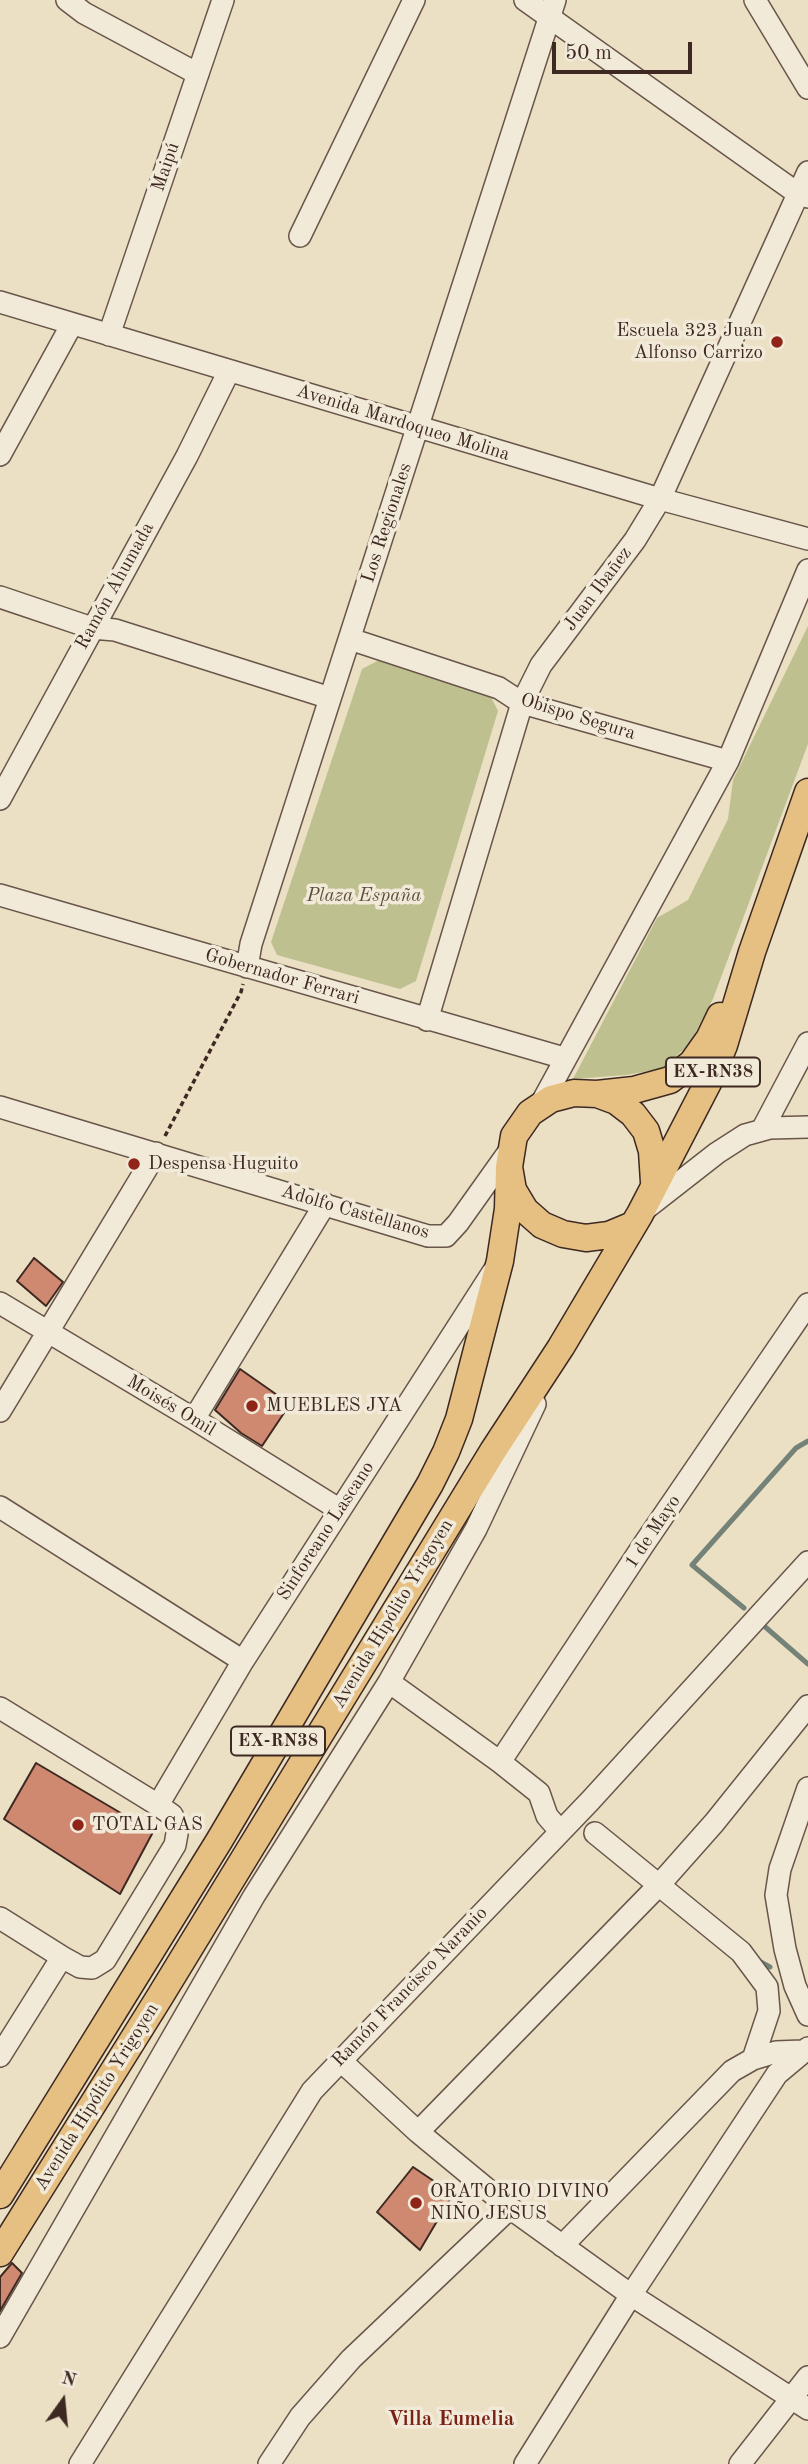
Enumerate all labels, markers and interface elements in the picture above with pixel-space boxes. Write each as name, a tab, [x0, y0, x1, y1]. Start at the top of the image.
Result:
scale bar	[556, 28, 696, 72]
text: 50 m	[565, 43, 612, 64]
street label: Maipú	[147, 139, 185, 195]
place label: Escuela 323 Juan Alfonso Carrizo	[616, 320, 763, 364]
marker: Escuela 323 Juan Alfonso Carrizo	[769, 334, 785, 350]
street label: Avenida Mardoqueo Molina	[293, 380, 513, 466]
street label: Los Regionales	[357, 460, 417, 586]
street label: Ramón Ahumada	[71, 518, 159, 654]
street label: Juan Ibañez	[559, 542, 637, 636]
street label: Obispo Segura	[518, 689, 638, 745]
park label: Plaza España	[307, 885, 421, 907]
street label: Gobernador Ferrari	[202, 944, 362, 1010]
road number: EX-RN38	[666, 1058, 760, 1086]
place label: Despensa Huguito	[148, 1153, 298, 1175]
marker: Despensa Huguito	[126, 1156, 142, 1172]
street label: Adolfo Castellanos	[278, 1180, 432, 1244]
street label: Moisés Omil	[122, 1371, 220, 1441]
place label: MUEBLES JYA	[266, 1395, 402, 1417]
marker: MUEBLES JYA	[244, 1398, 260, 1414]
street label: Sinforeano Lascano	[272, 1457, 380, 1605]
street label: 1 de Mayo	[620, 1491, 686, 1573]
street label: Avenida Hipólito Yrigoyen	[327, 1515, 459, 1713]
road number: EX-RN38	[231, 1726, 325, 1756]
place label: TOTAL GAS	[92, 1814, 203, 1836]
marker: TOTAL GAS	[70, 1817, 86, 1833]
street label: Ramón Francisco Naranio	[327, 1902, 493, 2072]
street label: Avenida Hipólito Yrigoyen	[30, 1999, 164, 2195]
place label: ORATORIO DIVINO NIÑO JESUS	[430, 2181, 609, 2225]
marker: ORATORIO DIVINO NIÑO JESUS	[408, 2195, 424, 2211]
north arrow	[28, 2366, 98, 2436]
text: N	[59, 2369, 78, 2391]
district label: Villa Eumelia	[388, 2406, 514, 2432]

